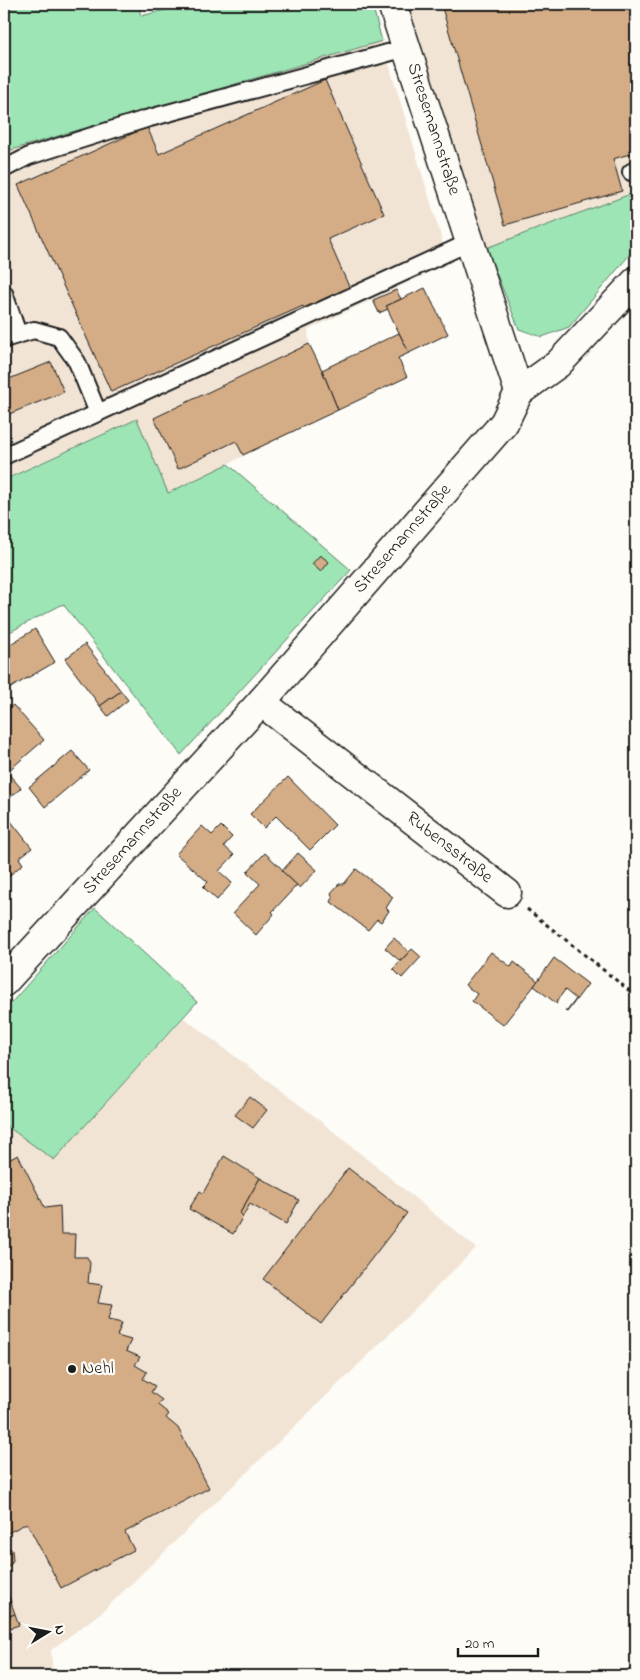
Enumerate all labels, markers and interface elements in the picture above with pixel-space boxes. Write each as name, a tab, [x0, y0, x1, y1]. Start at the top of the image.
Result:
street label: Stresemannstraße	[399, 59, 467, 199]
street label: Stresemannstraße	[348, 478, 459, 600]
street label: Stresemannstraße	[77, 780, 189, 901]
street label: Rubensstraße	[400, 806, 499, 891]
place label: Nehl	[82, 1356, 114, 1382]
marker: Nehl	[66, 1363, 78, 1375]
north arrow	[22, 1608, 72, 1658]
text: N	[48, 1624, 70, 1636]
scale bar	[458, 1625, 538, 1657]
text: 20 m	[465, 1633, 495, 1655]

